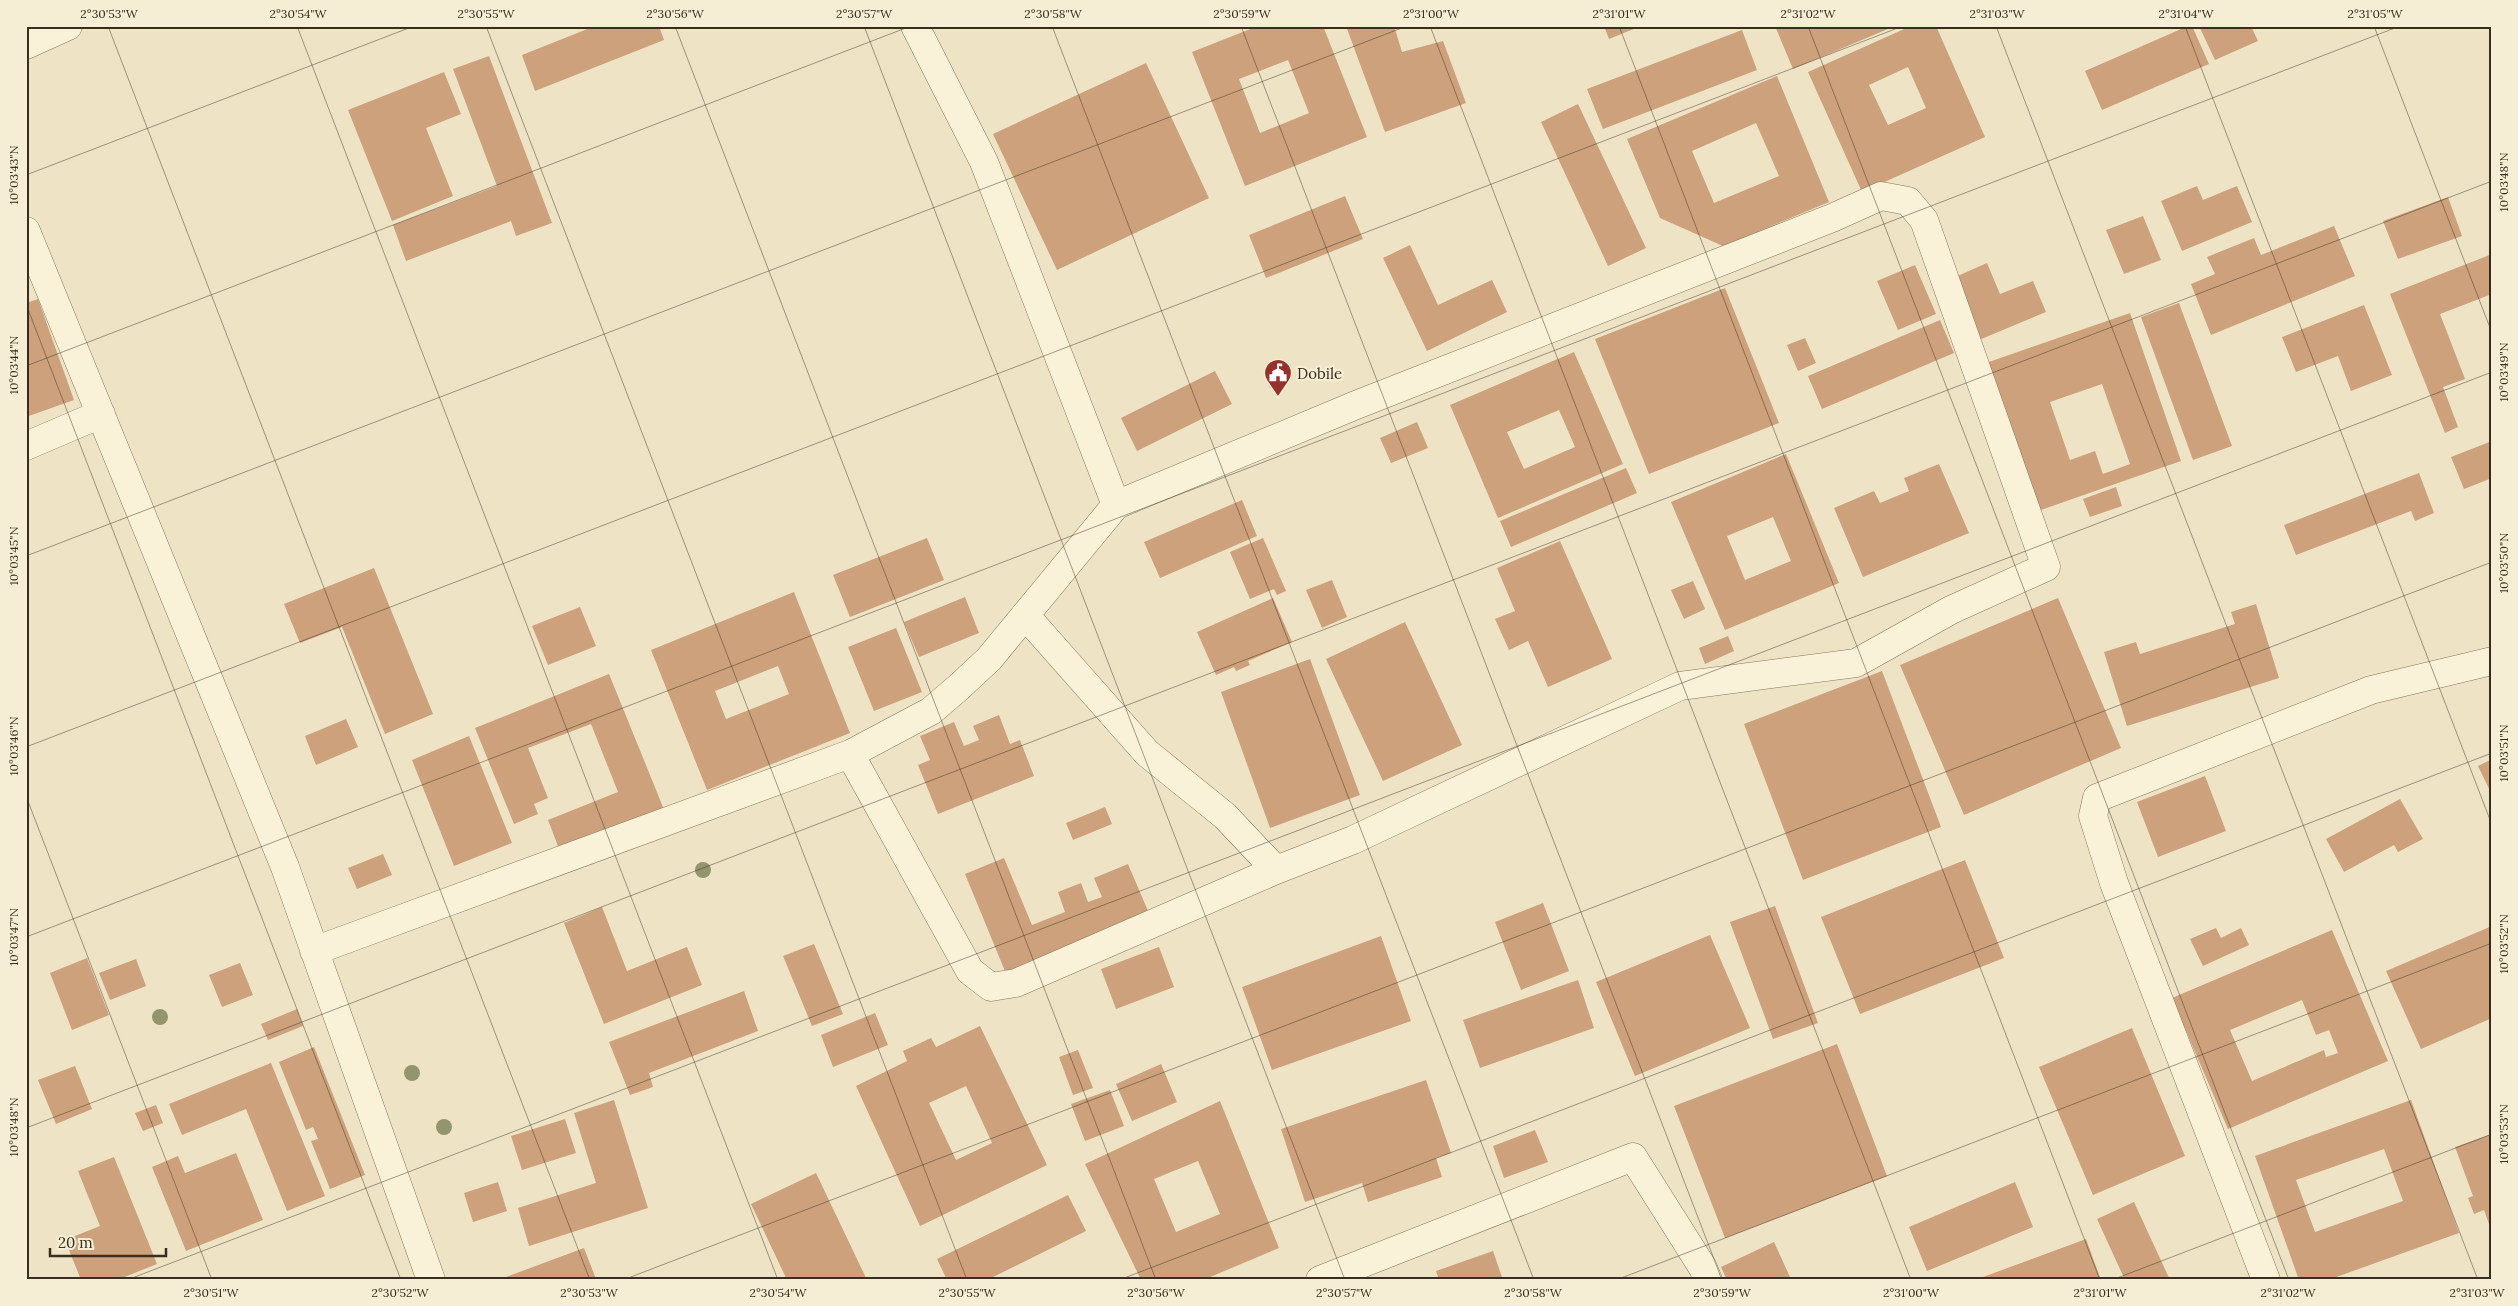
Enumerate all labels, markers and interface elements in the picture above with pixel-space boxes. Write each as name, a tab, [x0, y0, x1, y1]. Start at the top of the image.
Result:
text: 2°30'53"W	[80, 6, 139, 21]
text: 2°30'54"W	[270, 6, 328, 21]
text: 2°30'55"W	[457, 6, 516, 21]
text: 2°30'56"W	[646, 6, 705, 21]
text: 2°30'57"W	[836, 6, 893, 21]
text: 2°30'58"W	[1024, 6, 1083, 21]
text: 2°30'59"W	[1213, 6, 1272, 21]
text: 2°31'00"W	[1403, 6, 1460, 21]
text: 2°31'01"W	[1593, 6, 1646, 21]
text: 2°31'02"W	[1781, 6, 1836, 21]
text: 2°31'03"W	[1969, 6, 2026, 21]
text: 2°31'04"W	[2159, 6, 2214, 21]
text: 2°31'05"W	[2348, 6, 2404, 21]
text: 10°03'43"N	[6, 145, 21, 205]
text: 10°03'48"N	[2496, 152, 2511, 212]
text: 10°03'44"N	[6, 336, 21, 394]
text: 10°03'49"N	[2496, 342, 2511, 402]
public building icon: Dobile	[1263, 358, 1293, 397]
place label: Dobile	[1297, 364, 1342, 383]
text: 10°03'45"N	[6, 526, 21, 586]
text: 10°03'50"N	[2496, 533, 2511, 593]
text: 10°03'46"N	[6, 716, 21, 776]
text: 10°03'51"N	[2496, 724, 2511, 782]
text: 10°03'47"N	[6, 908, 21, 966]
text: 10°03'52"N	[2496, 914, 2511, 974]
text: 10°03'48"N	[6, 1097, 21, 1157]
text: 10°03'53"N	[2496, 1104, 2511, 1164]
scale bar	[50, 1226, 166, 1258]
text: 20 m	[58, 1233, 93, 1252]
text: 2°30'51"W	[184, 1285, 240, 1300]
text: 2°30'52"W	[371, 1285, 430, 1300]
text: 2°30'53"W	[560, 1285, 619, 1300]
text: 2°30'54"W	[750, 1285, 808, 1300]
text: 2°30'55"W	[938, 1285, 997, 1300]
text: 2°30'56"W	[1127, 1285, 1186, 1300]
text: 2°30'57"W	[1316, 1285, 1373, 1300]
text: 2°30'58"W	[1504, 1285, 1563, 1300]
text: 2°30'59"W	[1693, 1285, 1752, 1300]
text: 2°31'00"W	[1883, 1285, 1940, 1300]
text: 2°31'01"W	[2074, 1285, 2127, 1300]
text: 2°31'02"W	[2261, 1285, 2316, 1300]
text: 2°31'03"W	[2449, 1285, 2506, 1300]

